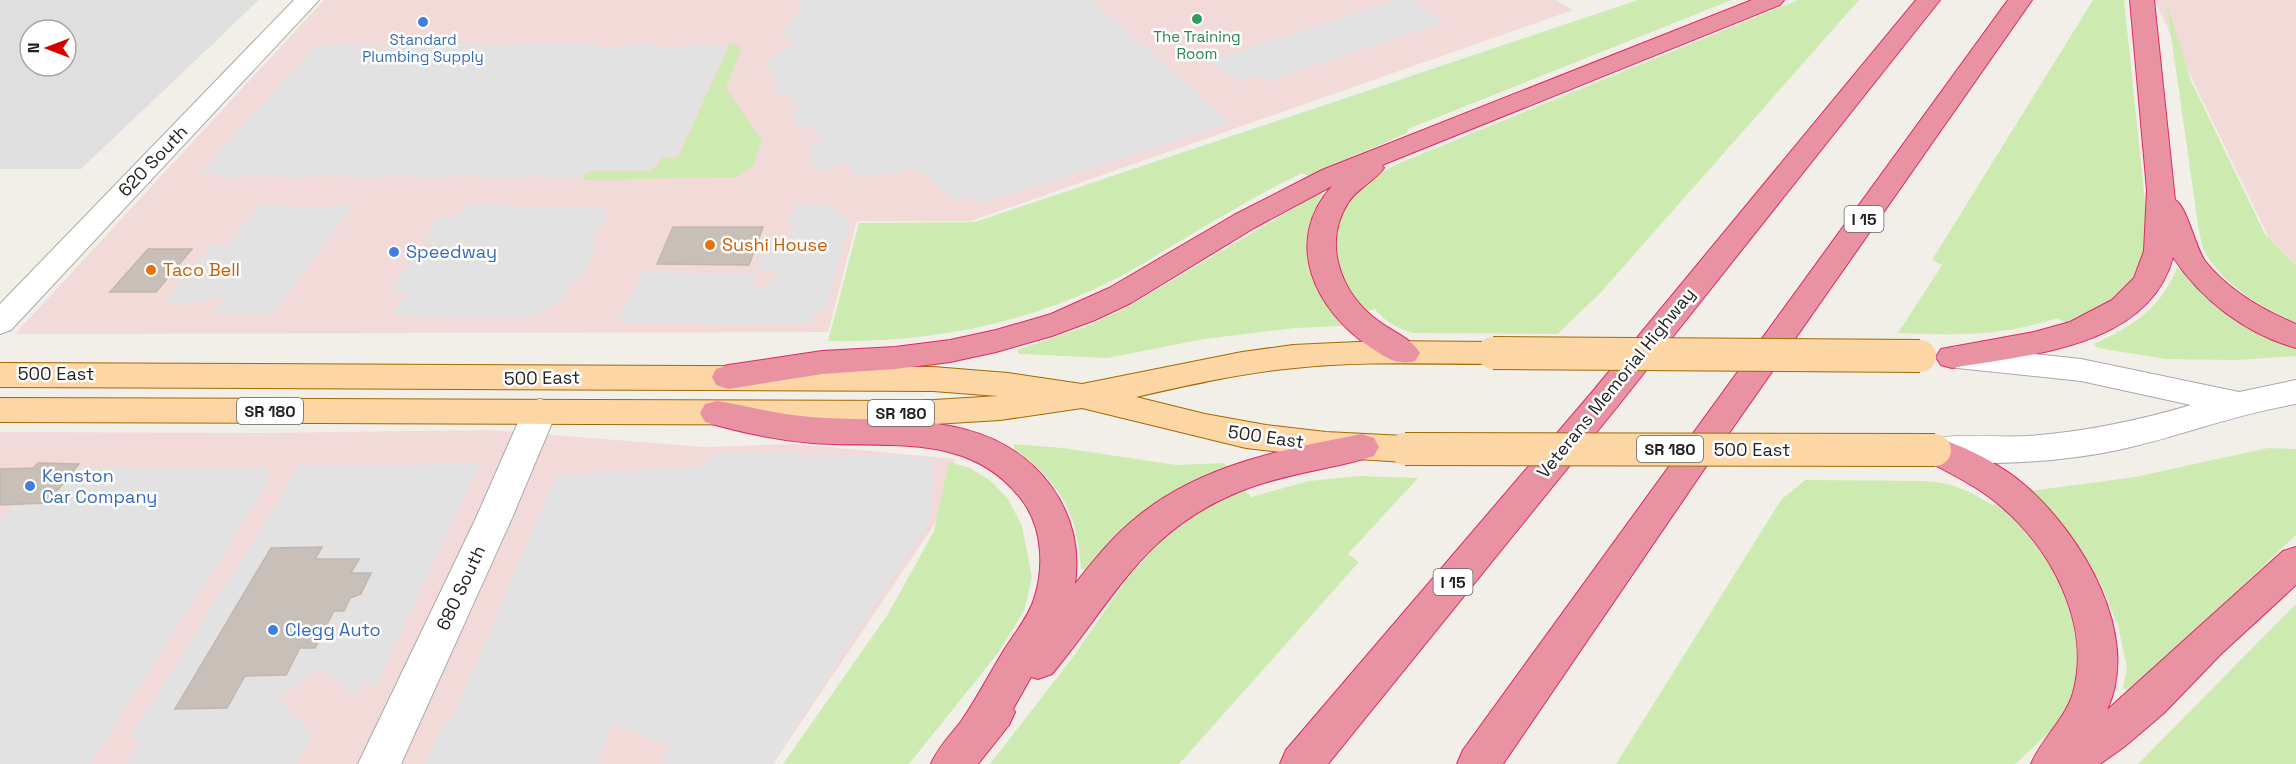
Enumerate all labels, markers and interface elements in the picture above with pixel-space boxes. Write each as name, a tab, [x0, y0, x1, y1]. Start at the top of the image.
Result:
marker: The Training Room	[1190, 12, 1204, 26]
marker: Standard Plumbing Supply	[416, 15, 430, 29]
north arrow	[18, 18, 78, 78]
place label: The Training Room	[1153, 27, 1241, 63]
place label: Standard Plumbing Supply	[362, 30, 484, 66]
text: N	[23, 43, 44, 53]
street label: 620 South	[113, 120, 192, 201]
road number: I 15	[1844, 206, 1884, 232]
place label: Sushi House	[722, 233, 828, 256]
marker: Sushi House	[703, 238, 717, 252]
place label: Speedway	[406, 240, 497, 263]
marker: Speedway	[387, 245, 401, 259]
place label: Taco Bell	[163, 258, 240, 281]
marker: Taco Bell	[144, 263, 158, 277]
street label: Veterans Memorial Highway	[1531, 283, 1700, 483]
street label: 500 East	[18, 362, 94, 385]
street label: 500 East	[504, 365, 580, 390]
road number: SR 180	[237, 398, 303, 424]
road number: SR 180	[868, 400, 934, 426]
street label: 500 East	[1227, 420, 1306, 453]
road number: SR 180	[1637, 436, 1703, 462]
street label: 500 East	[1714, 438, 1790, 461]
place label: Kenston Car Company	[42, 464, 157, 508]
marker: Kenston Car Company	[23, 479, 37, 493]
street label: 680 South	[431, 542, 490, 634]
road number: I 15	[1434, 569, 1472, 595]
place label: Clegg Auto	[285, 618, 381, 641]
marker: Clegg Auto	[266, 623, 280, 637]

